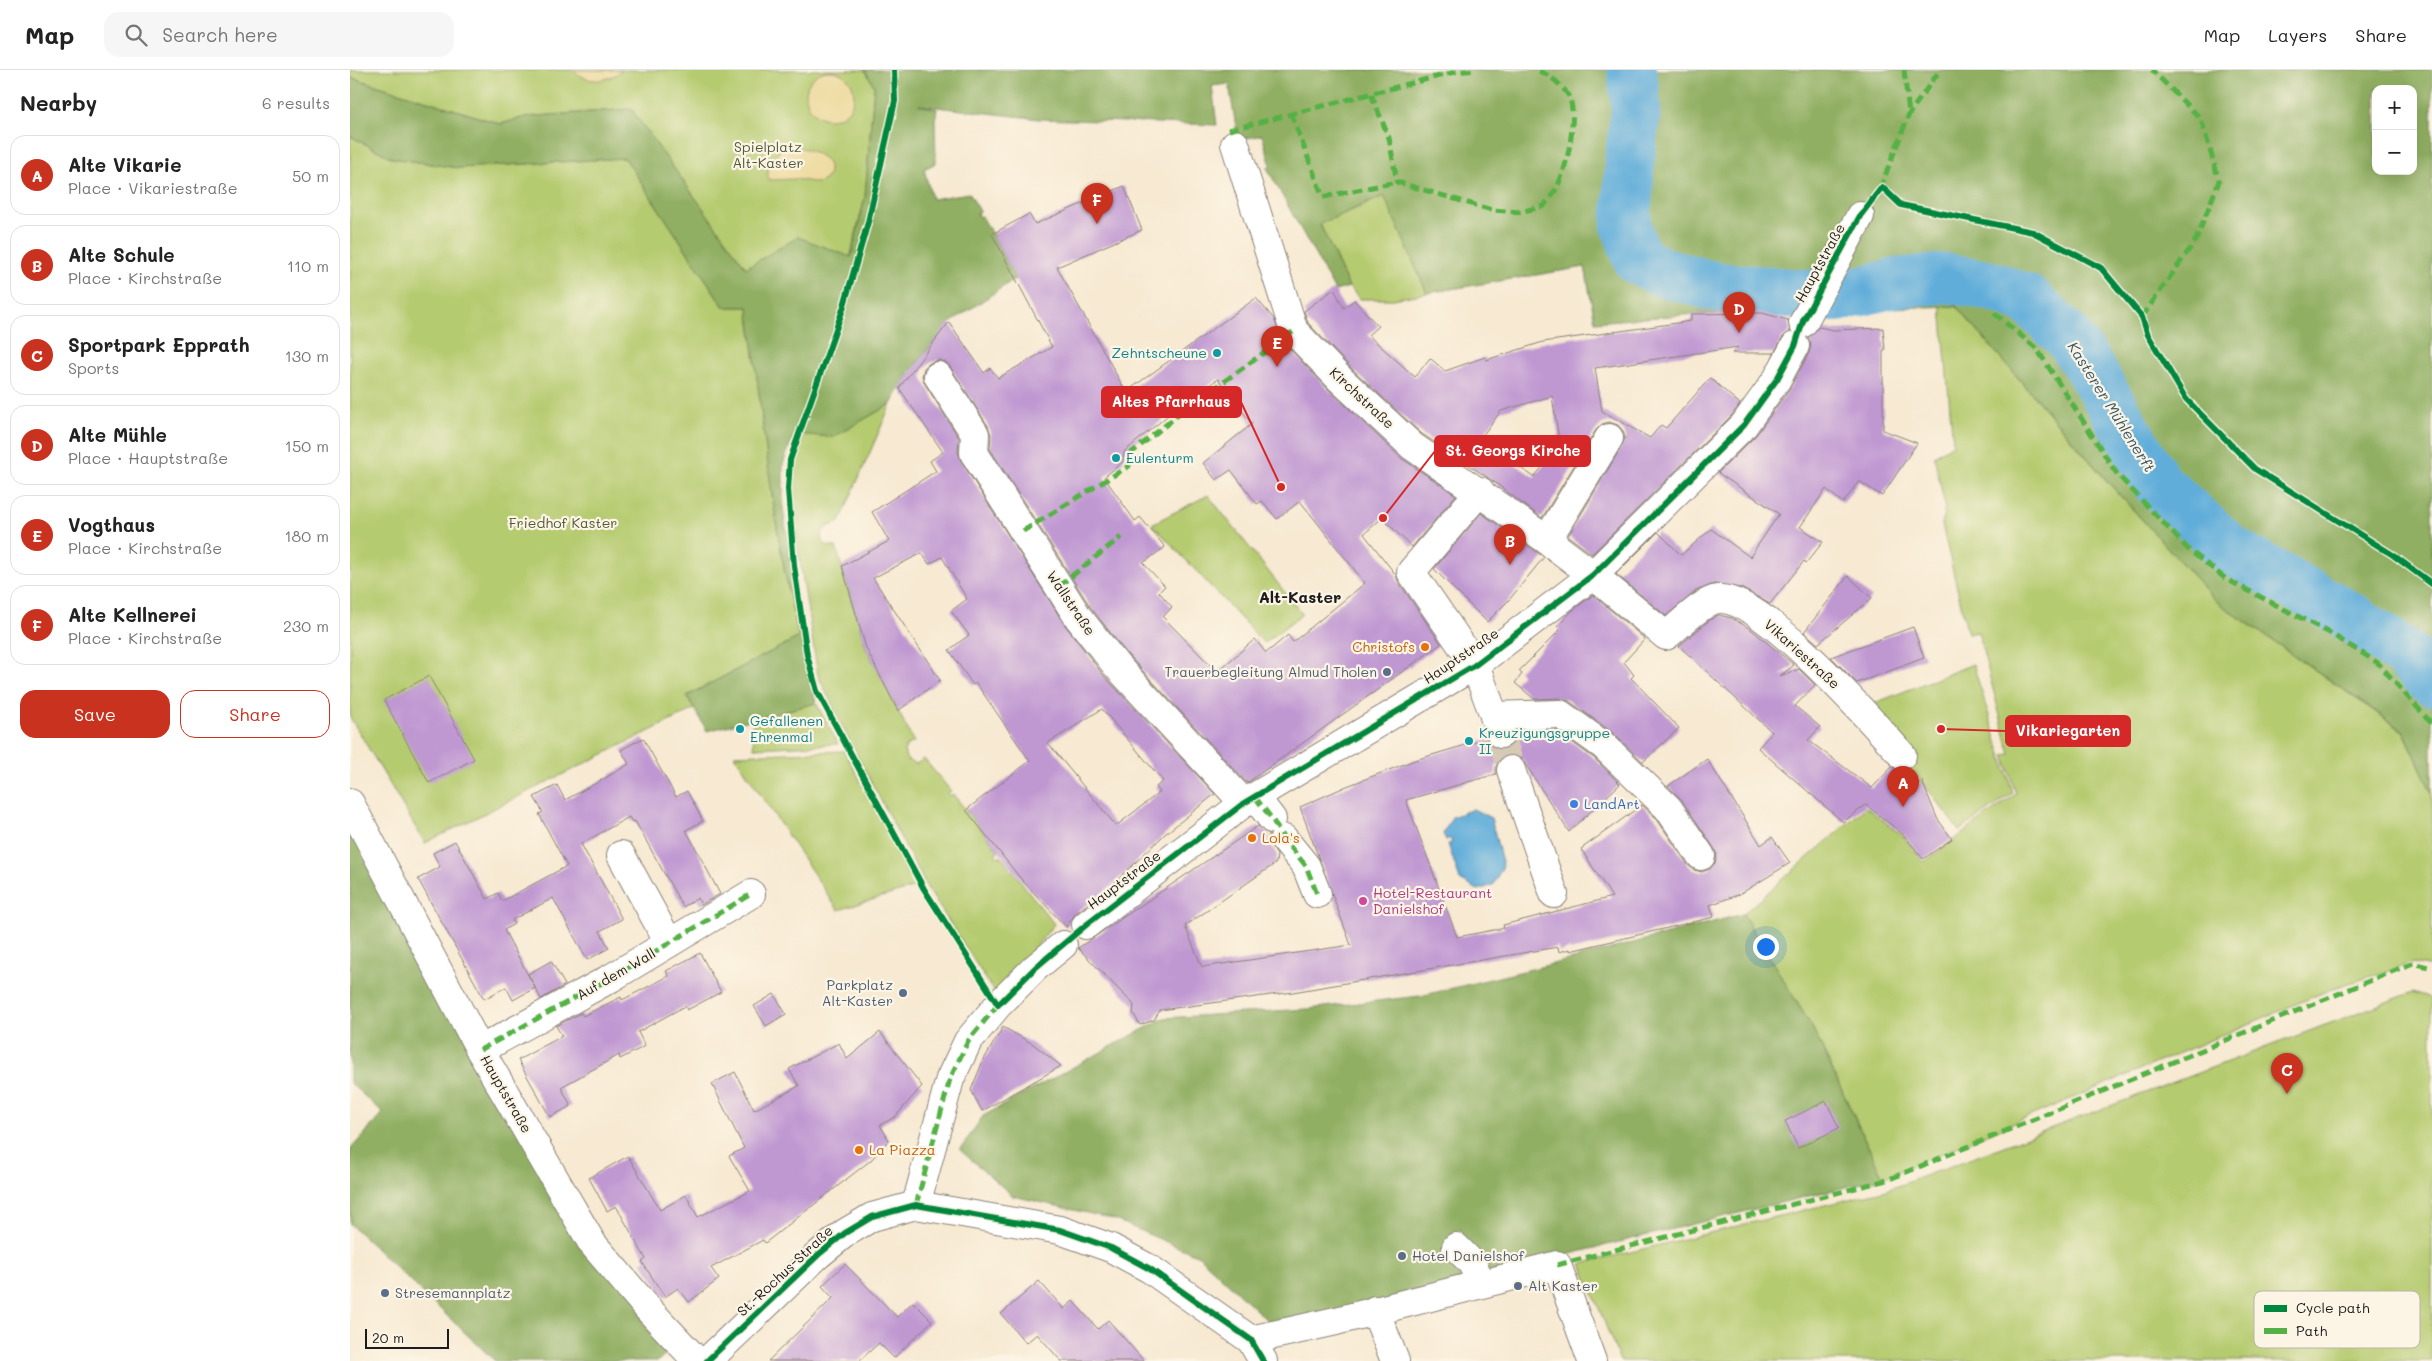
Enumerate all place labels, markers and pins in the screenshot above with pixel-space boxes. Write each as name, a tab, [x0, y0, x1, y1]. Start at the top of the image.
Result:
pin: F	[1081, 183, 1113, 224]
pin: D	[1723, 292, 1755, 333]
pin: E	[1261, 326, 1293, 367]
place label: Zehntscheune	[1111, 343, 1207, 362]
marker: Zehntscheune	[1211, 347, 1223, 359]
callout: Altes Pfarrhaus	[1102, 387, 1241, 417]
callout: St. Georgs Kirche	[1435, 436, 1590, 466]
place label: Eulenturm	[1126, 448, 1194, 467]
marker: Eulenturm	[1110, 452, 1122, 464]
pin: B	[1494, 524, 1526, 565]
place label: Christofs	[1352, 637, 1415, 656]
marker: Christofs	[1419, 641, 1431, 653]
place label: Trauerbegleitung Almud Tholen	[1164, 662, 1377, 681]
marker: Trauerbegleitung Almud Tholen	[1381, 666, 1393, 678]
place label: Gefallenen Ehrenmal	[750, 711, 823, 746]
callout: Vikariegarten	[2006, 716, 2130, 746]
marker: Gefallenen Ehrenmal	[734, 723, 746, 735]
place label: Kreuzigungsgruppe II	[1479, 723, 1610, 758]
marker: Kreuzigungsgruppe II	[1463, 735, 1475, 747]
pin: A	[1887, 766, 1919, 807]
place label: LandArt	[1584, 794, 1640, 813]
marker: LandArt	[1568, 798, 1580, 810]
place label: Lola's	[1262, 828, 1300, 847]
marker: Lola's	[1246, 832, 1258, 844]
place label: Hotel-Restaurant Danielshof	[1373, 883, 1492, 918]
marker: Hotel-Restaurant Danielshof	[1357, 895, 1369, 907]
place label: Parkplatz Alt-Kaster	[822, 975, 893, 1010]
marker: Parkplatz Alt-Kaster	[897, 987, 909, 999]
pin: C	[2271, 1053, 2303, 1094]
place label: La Piazza	[869, 1140, 935, 1159]
marker: La Piazza	[853, 1144, 865, 1156]
place label: Hotel Danielshof	[1412, 1246, 1525, 1265]
marker: Hotel Danielshof	[1396, 1250, 1408, 1262]
place label: Alt Kaster	[1528, 1276, 1598, 1295]
marker: Alt Kaster	[1512, 1280, 1524, 1292]
place label: Stresemannplatz	[395, 1283, 511, 1302]
marker: Stresemannplatz	[379, 1287, 391, 1299]

